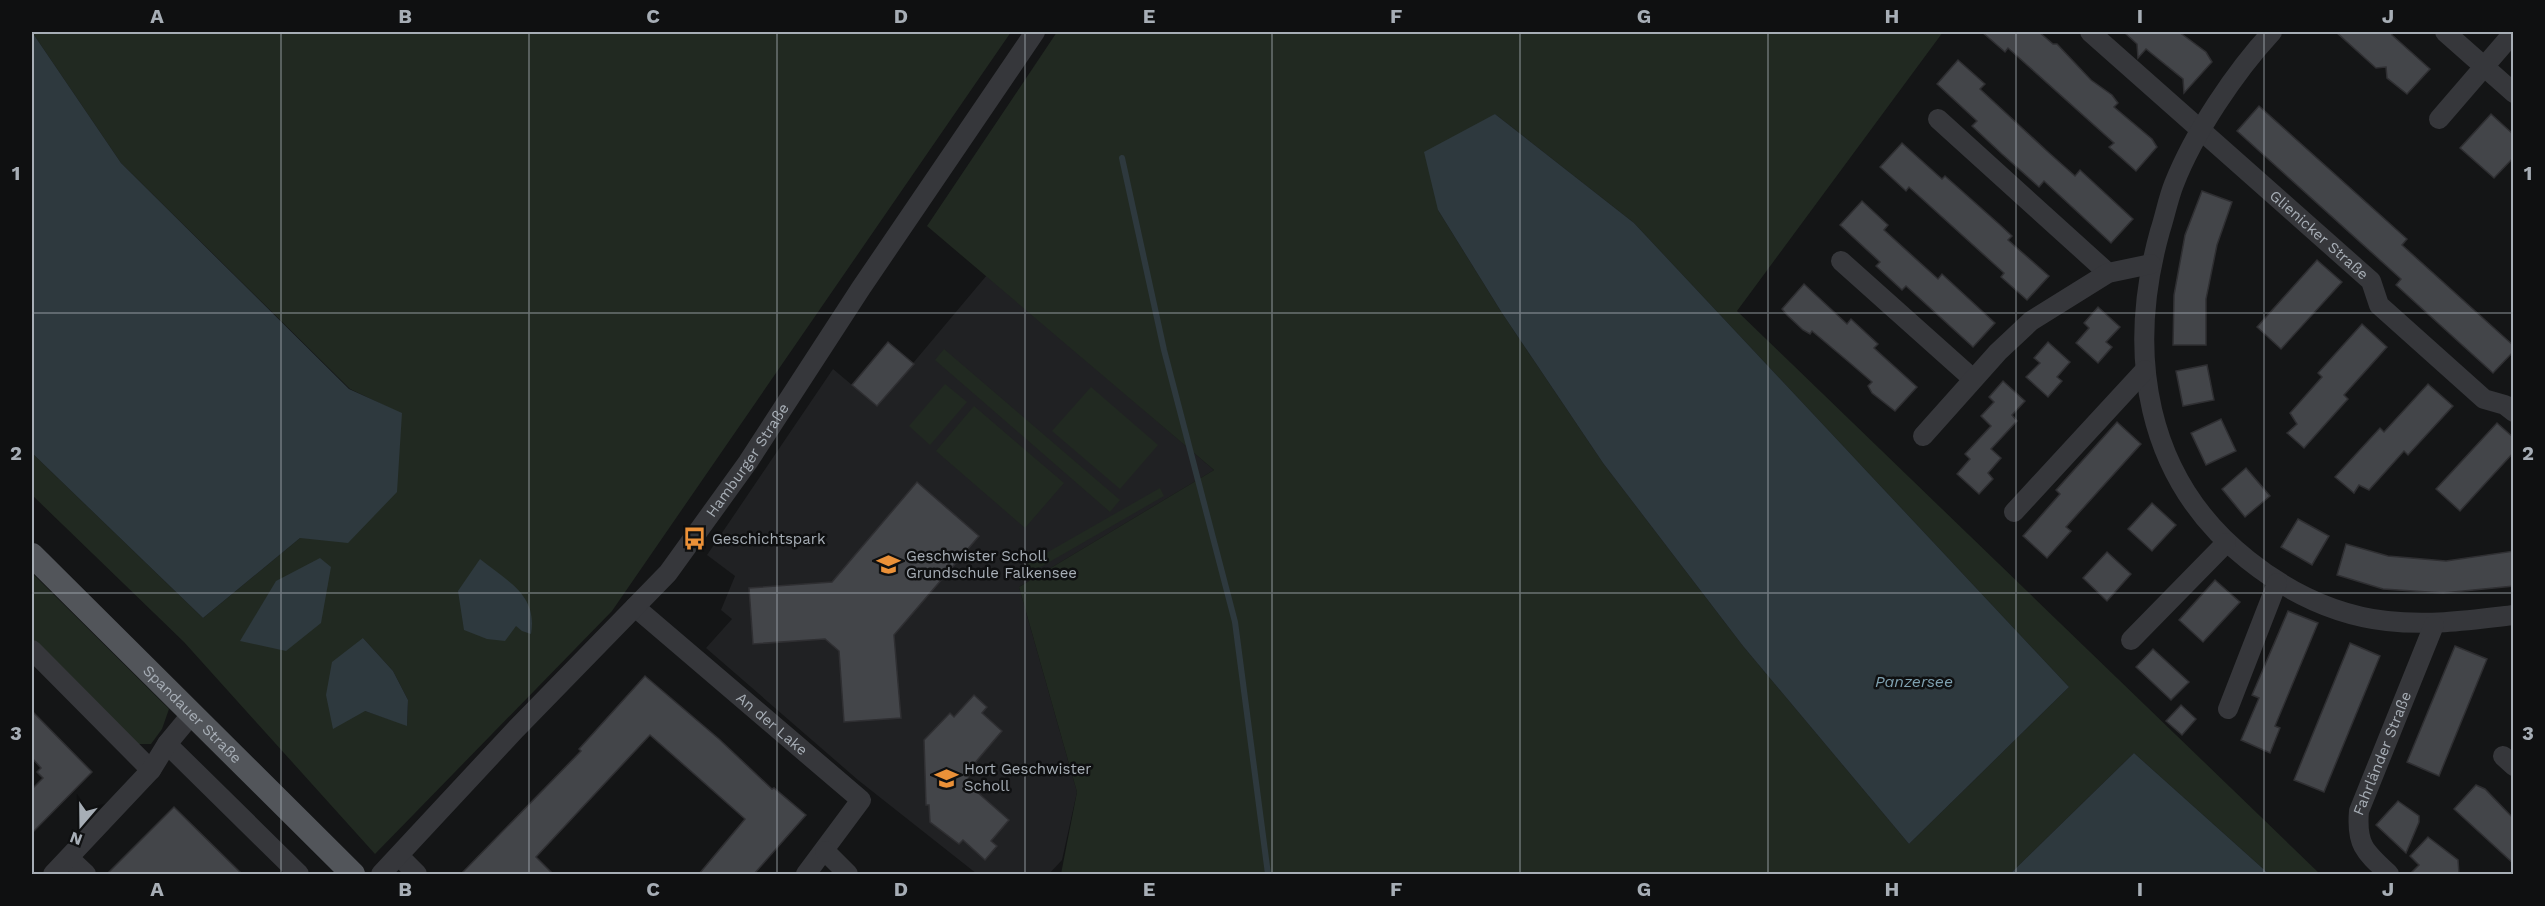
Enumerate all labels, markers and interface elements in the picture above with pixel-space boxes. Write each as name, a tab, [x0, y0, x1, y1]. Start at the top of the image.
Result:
text: A	[150, 4, 164, 28]
text: B	[398, 4, 412, 28]
text: C	[646, 4, 660, 28]
text: D	[894, 4, 908, 28]
text: E	[1143, 4, 1155, 28]
text: F	[1390, 4, 1402, 28]
text: G	[1637, 4, 1651, 28]
text: H	[1885, 4, 1899, 28]
text: I	[2137, 4, 2143, 28]
text: J	[2382, 4, 2394, 28]
text: 1	[12, 161, 20, 185]
text: 1	[2524, 161, 2532, 185]
street label: Glienicker Straße	[2266, 186, 2372, 283]
street label: Hamburger Straße	[702, 400, 793, 521]
text: 2	[10, 441, 22, 465]
text: 2	[2522, 441, 2534, 465]
bus stop icon: Geschichtspark	[681, 526, 707, 552]
place label: Geschichtspark	[712, 530, 826, 548]
place label: Geschwister Scholl Grundschule Falkensee	[906, 547, 1077, 582]
school or university icon: Geschwister Scholl Grundschule Falkensee	[875, 552, 901, 578]
street label: Spandauer Straße	[139, 661, 245, 767]
water label: Panzersee	[1875, 672, 1953, 691]
street label: An der Lake	[733, 689, 811, 759]
street label: Fahrländer Straße	[2349, 689, 2415, 818]
text: 3	[10, 721, 22, 745]
text: 3	[2522, 721, 2534, 745]
place label: Hort Geschwister Scholl	[964, 760, 1091, 795]
school or university icon: Hort Geschwister Scholl	[933, 765, 959, 791]
north arrow	[51, 795, 111, 855]
text: N	[67, 828, 85, 850]
text: A	[150, 877, 164, 901]
text: B	[398, 877, 412, 901]
text: C	[646, 877, 660, 901]
text: D	[894, 877, 908, 901]
text: E	[1143, 877, 1155, 901]
text: F	[1390, 877, 1402, 901]
text: G	[1637, 877, 1651, 901]
text: H	[1885, 877, 1899, 901]
text: I	[2137, 877, 2143, 901]
text: J	[2382, 877, 2394, 901]

